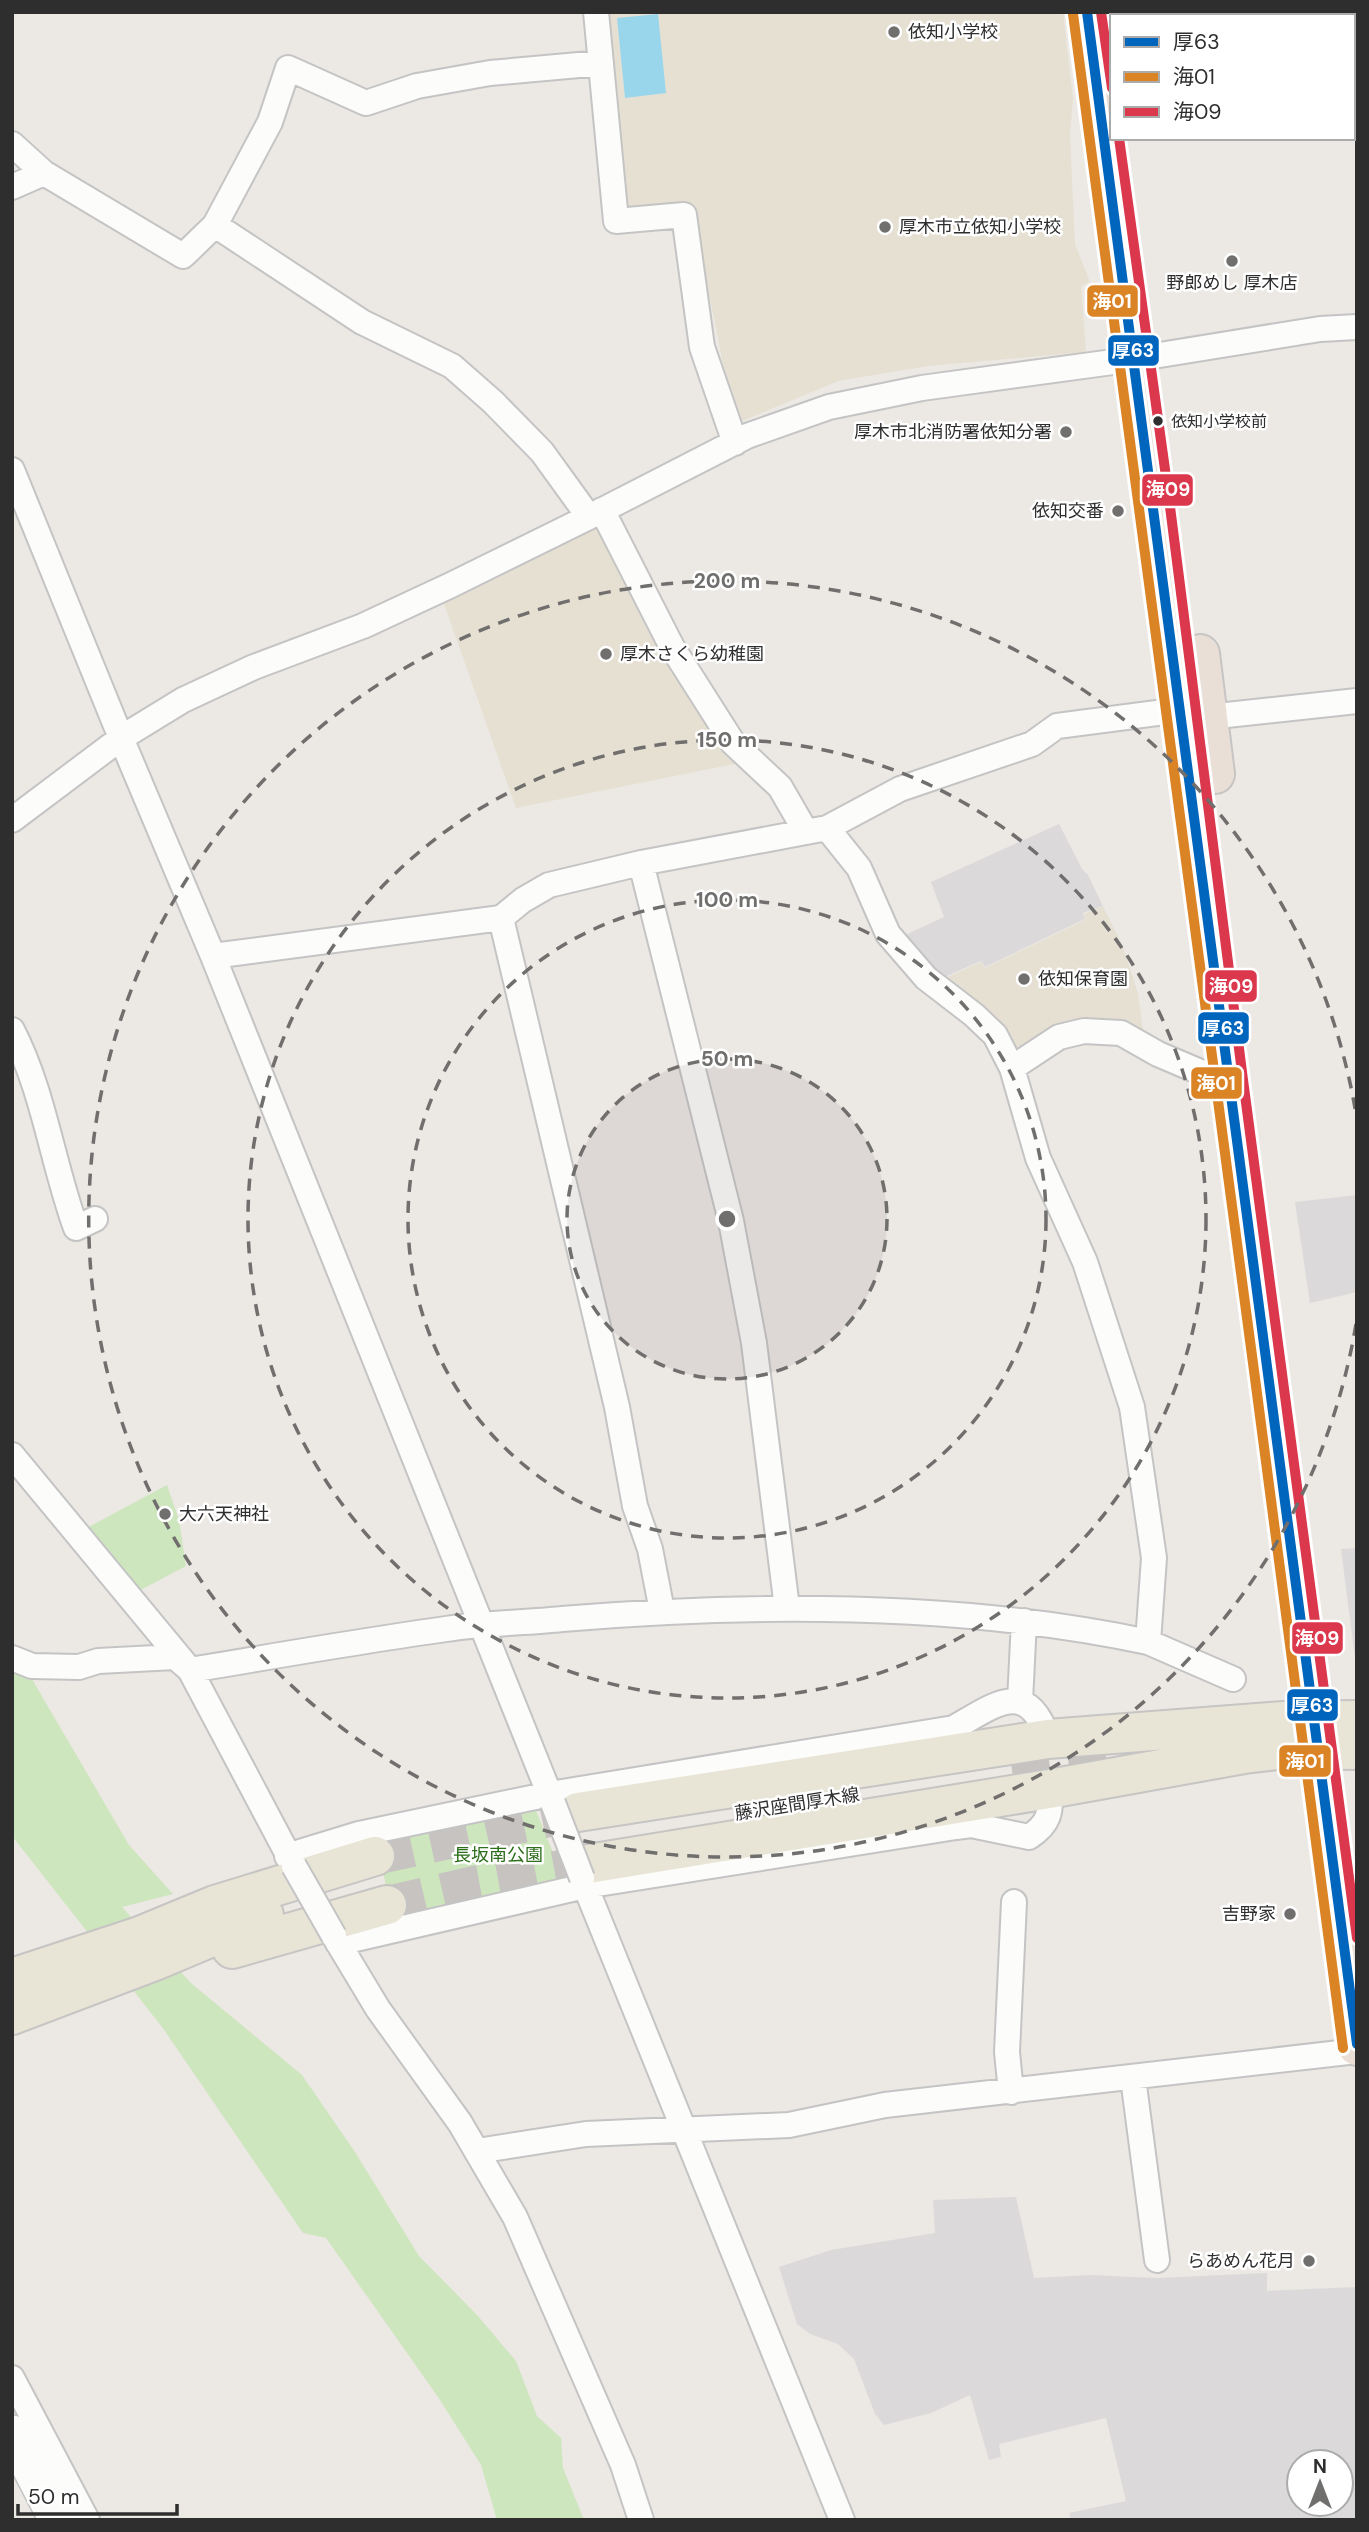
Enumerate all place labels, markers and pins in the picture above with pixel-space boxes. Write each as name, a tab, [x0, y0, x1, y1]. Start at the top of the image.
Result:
place label: 依知小学校	[908, 20, 998, 44]
marker: 依知小学校	[886, 24, 902, 40]
place label: 厚木市立依知小学校	[899, 215, 1061, 239]
marker: 厚木市立依知小学校	[877, 219, 893, 235]
marker: 野郎めし 厚木店	[1224, 253, 1240, 269]
place label: 野郎めし 厚木店	[1167, 271, 1297, 295]
place label: 依知小学校前	[1171, 411, 1267, 432]
marker: 依知小学校前	[1151, 414, 1165, 428]
place label: 厚木市北消防署依知分署	[854, 420, 1052, 444]
marker: 厚木市北消防署依知分署	[1058, 424, 1074, 440]
place label: 依知交番	[1032, 499, 1104, 523]
marker: 依知交番	[1110, 503, 1126, 519]
place label: 厚木さくら幼稚園	[620, 642, 764, 666]
marker: 厚木さくら幼稚園	[598, 646, 614, 662]
place label: 依知保育園	[1038, 967, 1128, 991]
marker: 依知保育園	[1016, 971, 1032, 987]
centre of rings	[715, 1207, 739, 1231]
place label: 大六天神社	[179, 1502, 269, 1526]
marker: 大六天神社	[157, 1506, 173, 1522]
place label: 吉野家	[1222, 1902, 1276, 1926]
marker: 吉野家	[1282, 1906, 1298, 1922]
place label: らあめん花月	[1187, 2249, 1295, 2273]
marker: らあめん花月	[1301, 2253, 1317, 2269]

